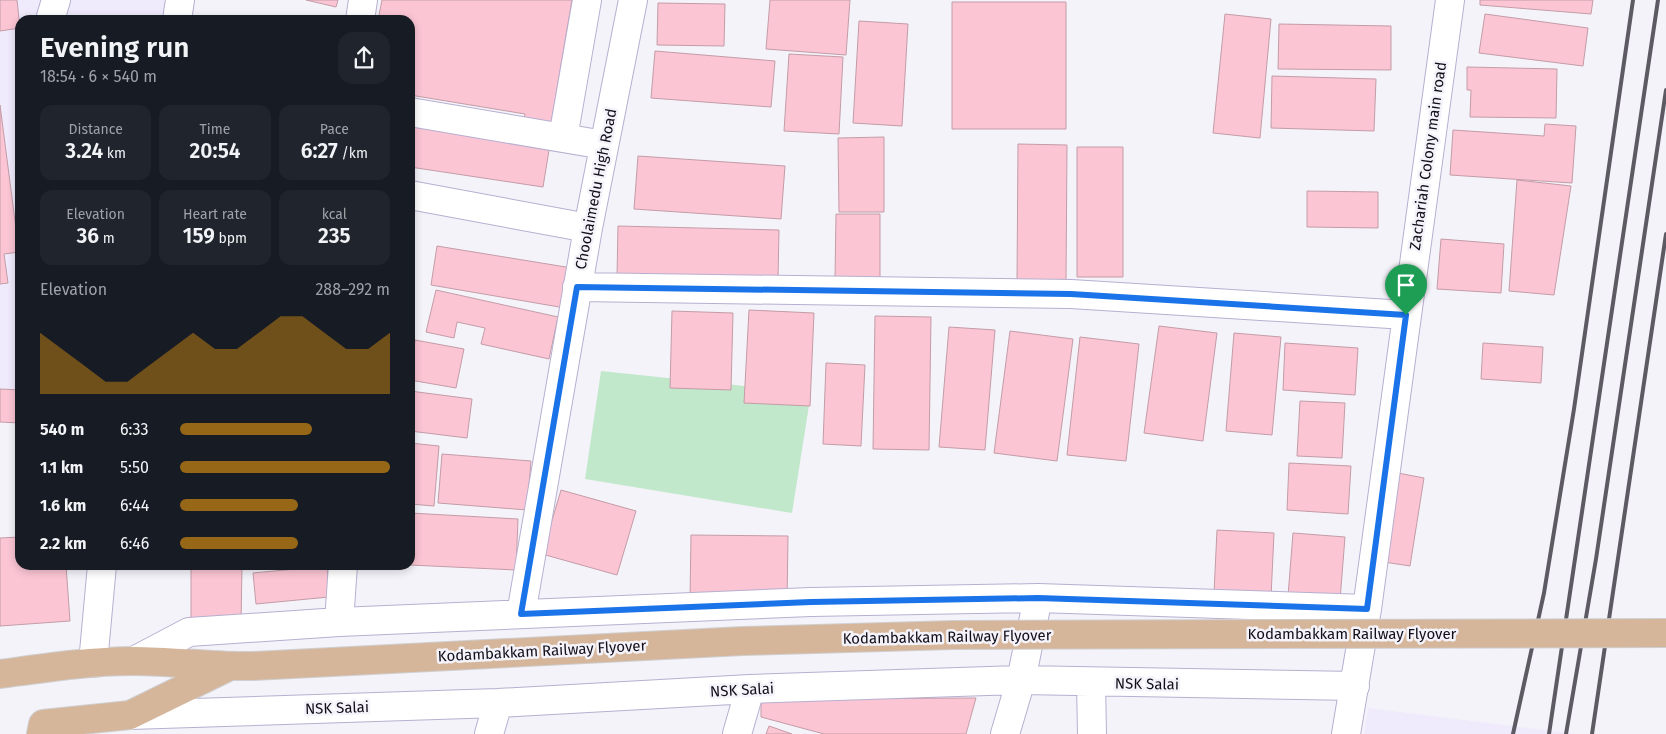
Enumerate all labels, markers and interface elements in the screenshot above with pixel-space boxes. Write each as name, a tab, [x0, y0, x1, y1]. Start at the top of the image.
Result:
text: Evening run	[40, 31, 189, 64]
button: share	[338, 32, 390, 84]
street label: Zachariah Colony main road	[1406, 61, 1450, 251]
text: 18:54 · 6 × 540 m	[40, 67, 157, 86]
street label: Choolaimedu High Road	[572, 107, 620, 271]
text: Distance	[69, 121, 123, 138]
text: Time	[200, 121, 230, 138]
text: Pace	[320, 121, 349, 138]
text: 3.24	[65, 138, 103, 164]
text: 20:54	[190, 138, 240, 164]
text: 6:27	[301, 138, 338, 164]
text: km	[103, 145, 126, 162]
text: /km	[338, 145, 368, 162]
text: Elevation	[66, 206, 125, 223]
text: Heart rate	[183, 206, 247, 223]
text: kcal	[322, 206, 347, 223]
text: 36	[77, 223, 99, 249]
text: 159	[183, 223, 215, 249]
text: 235	[318, 223, 351, 249]
text: m	[99, 230, 115, 247]
text: bpm	[215, 230, 247, 247]
pin	[1385, 264, 1427, 315]
icon: arrive	[1392, 271, 1420, 299]
text: Elevation	[40, 280, 107, 299]
text: 288–292 m	[315, 280, 390, 299]
text: 540 m	[40, 420, 84, 439]
text: 6:33	[120, 420, 148, 439]
text: 1.1 km	[40, 458, 83, 477]
text: 5:50	[120, 458, 149, 477]
text: 1.6 km	[40, 496, 86, 515]
text: 6:44	[120, 496, 149, 515]
text: 2.2 km	[40, 534, 87, 553]
text: 6:46	[120, 534, 149, 553]
street label: Kodambakkam Railway Flyover	[1248, 625, 1457, 643]
street label: Kodambakkam Railway Flyover	[842, 626, 1052, 648]
street label: Kodambakkam Railway Flyover	[437, 637, 647, 665]
street label: NSK Salai	[1115, 674, 1179, 694]
street label: NSK Salai	[710, 679, 774, 701]
street label: NSK Salai	[305, 698, 369, 718]

